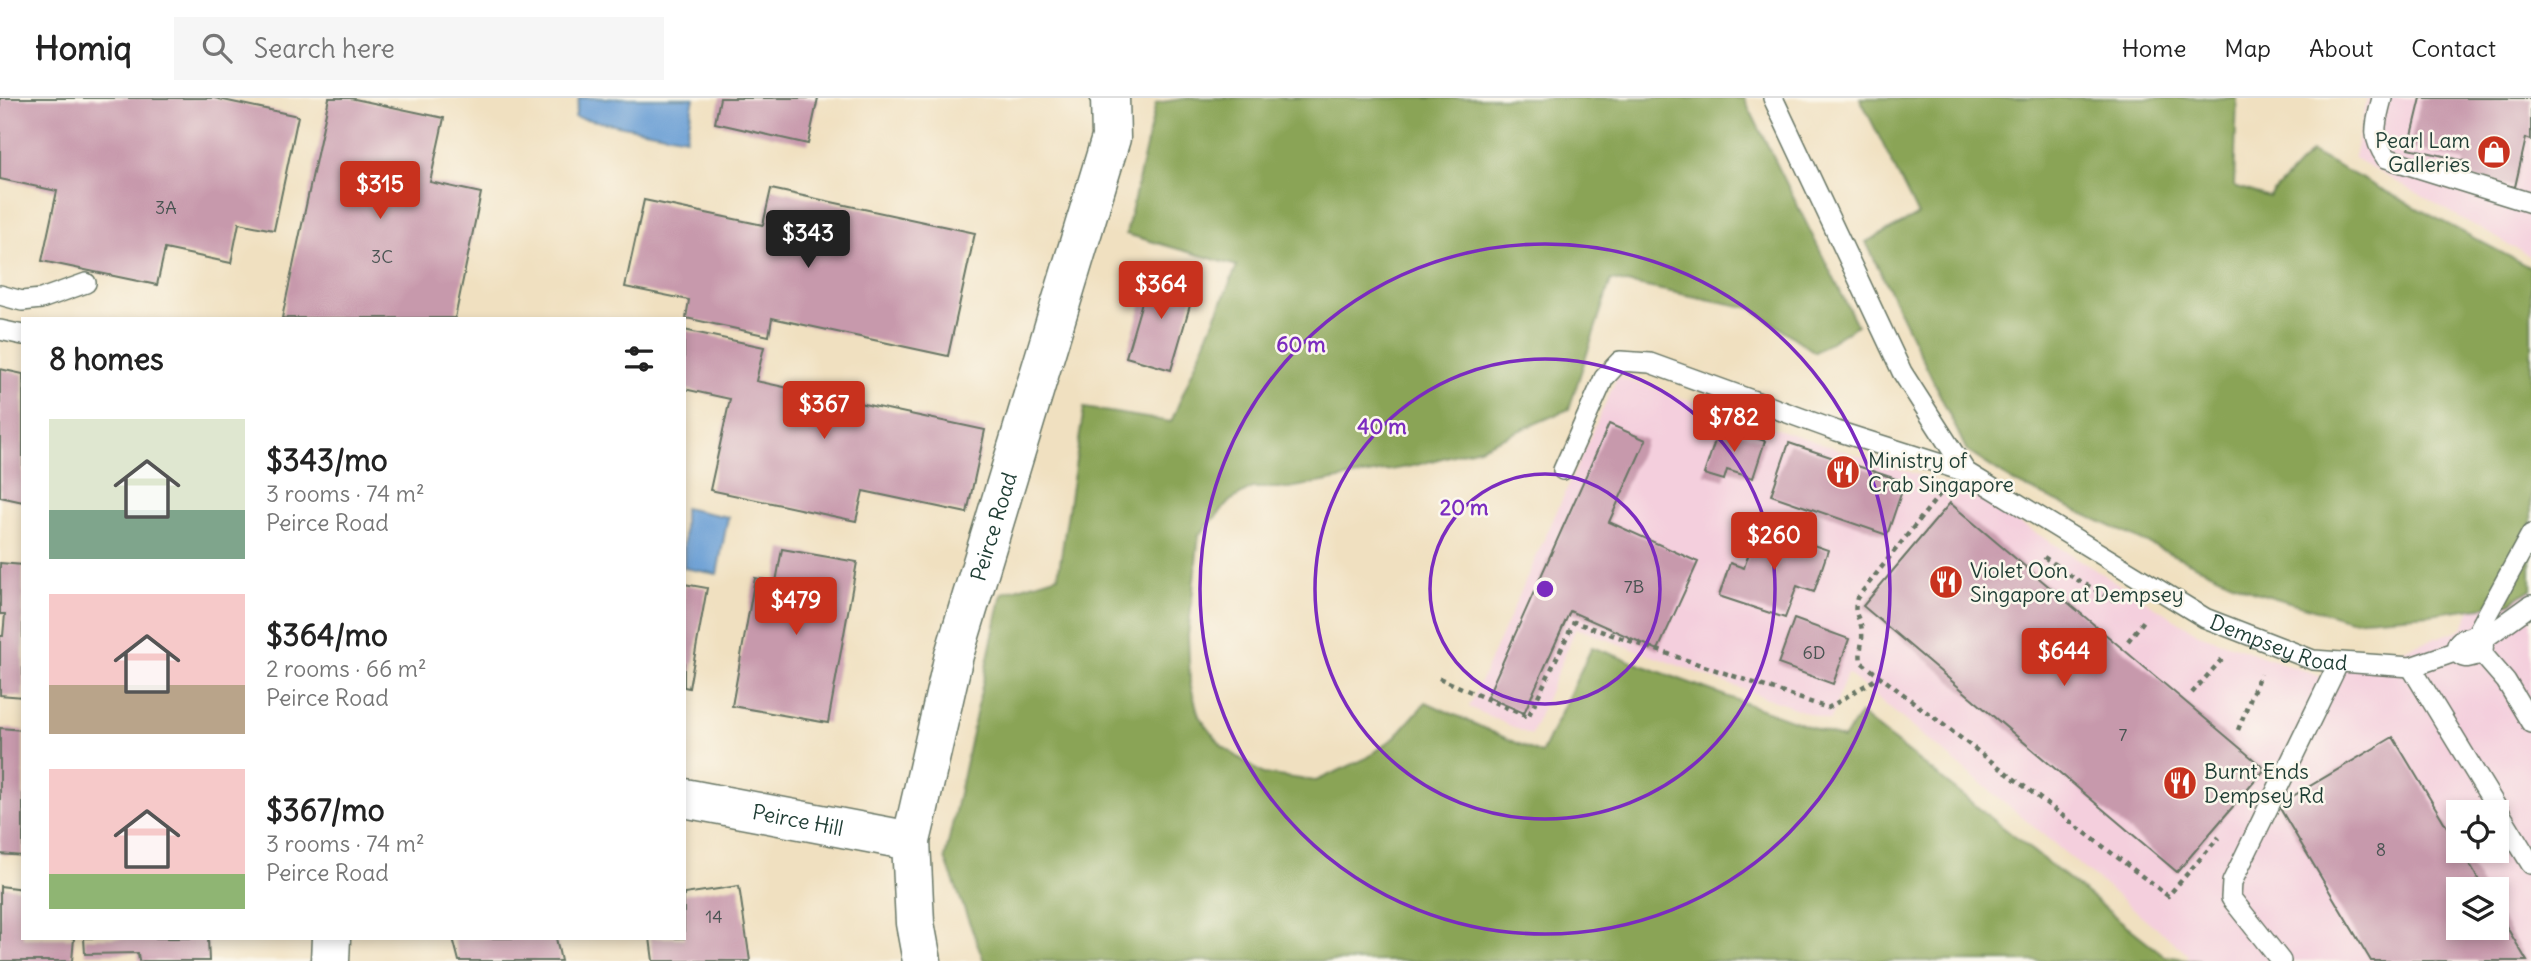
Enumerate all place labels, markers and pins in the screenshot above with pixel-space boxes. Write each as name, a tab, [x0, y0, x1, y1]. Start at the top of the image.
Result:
place label: Pearl Lam Galleries	[2375, 127, 2470, 178]
shop icon: Pearl Lam Galleries	[2475, 133, 2513, 171]
pin: $315	[339, 162, 421, 221]
pin: $343	[767, 211, 849, 270]
pin: $364	[1120, 262, 1202, 321]
pin: $367	[783, 382, 865, 441]
pin: $782	[1693, 394, 1775, 454]
place label: Ministry of Crab Singapore	[1868, 447, 2014, 498]
restaurant icon: Ministry of Crab Singapore	[1824, 453, 1862, 491]
pin: $260	[1733, 512, 1815, 572]
place label: Violet Oon Singapore at Dempsey	[1970, 557, 2184, 608]
restaurant icon: Violet Oon Singapore at Dempsey	[1927, 563, 1965, 601]
centre of rings	[1533, 577, 1557, 601]
pin: $479	[755, 578, 837, 637]
pin: $644	[2023, 628, 2105, 688]
place label: Burnt Ends Dempsey Rd	[2204, 758, 2324, 809]
restaurant icon: Burnt Ends Dempsey Rd	[2161, 764, 2199, 802]

